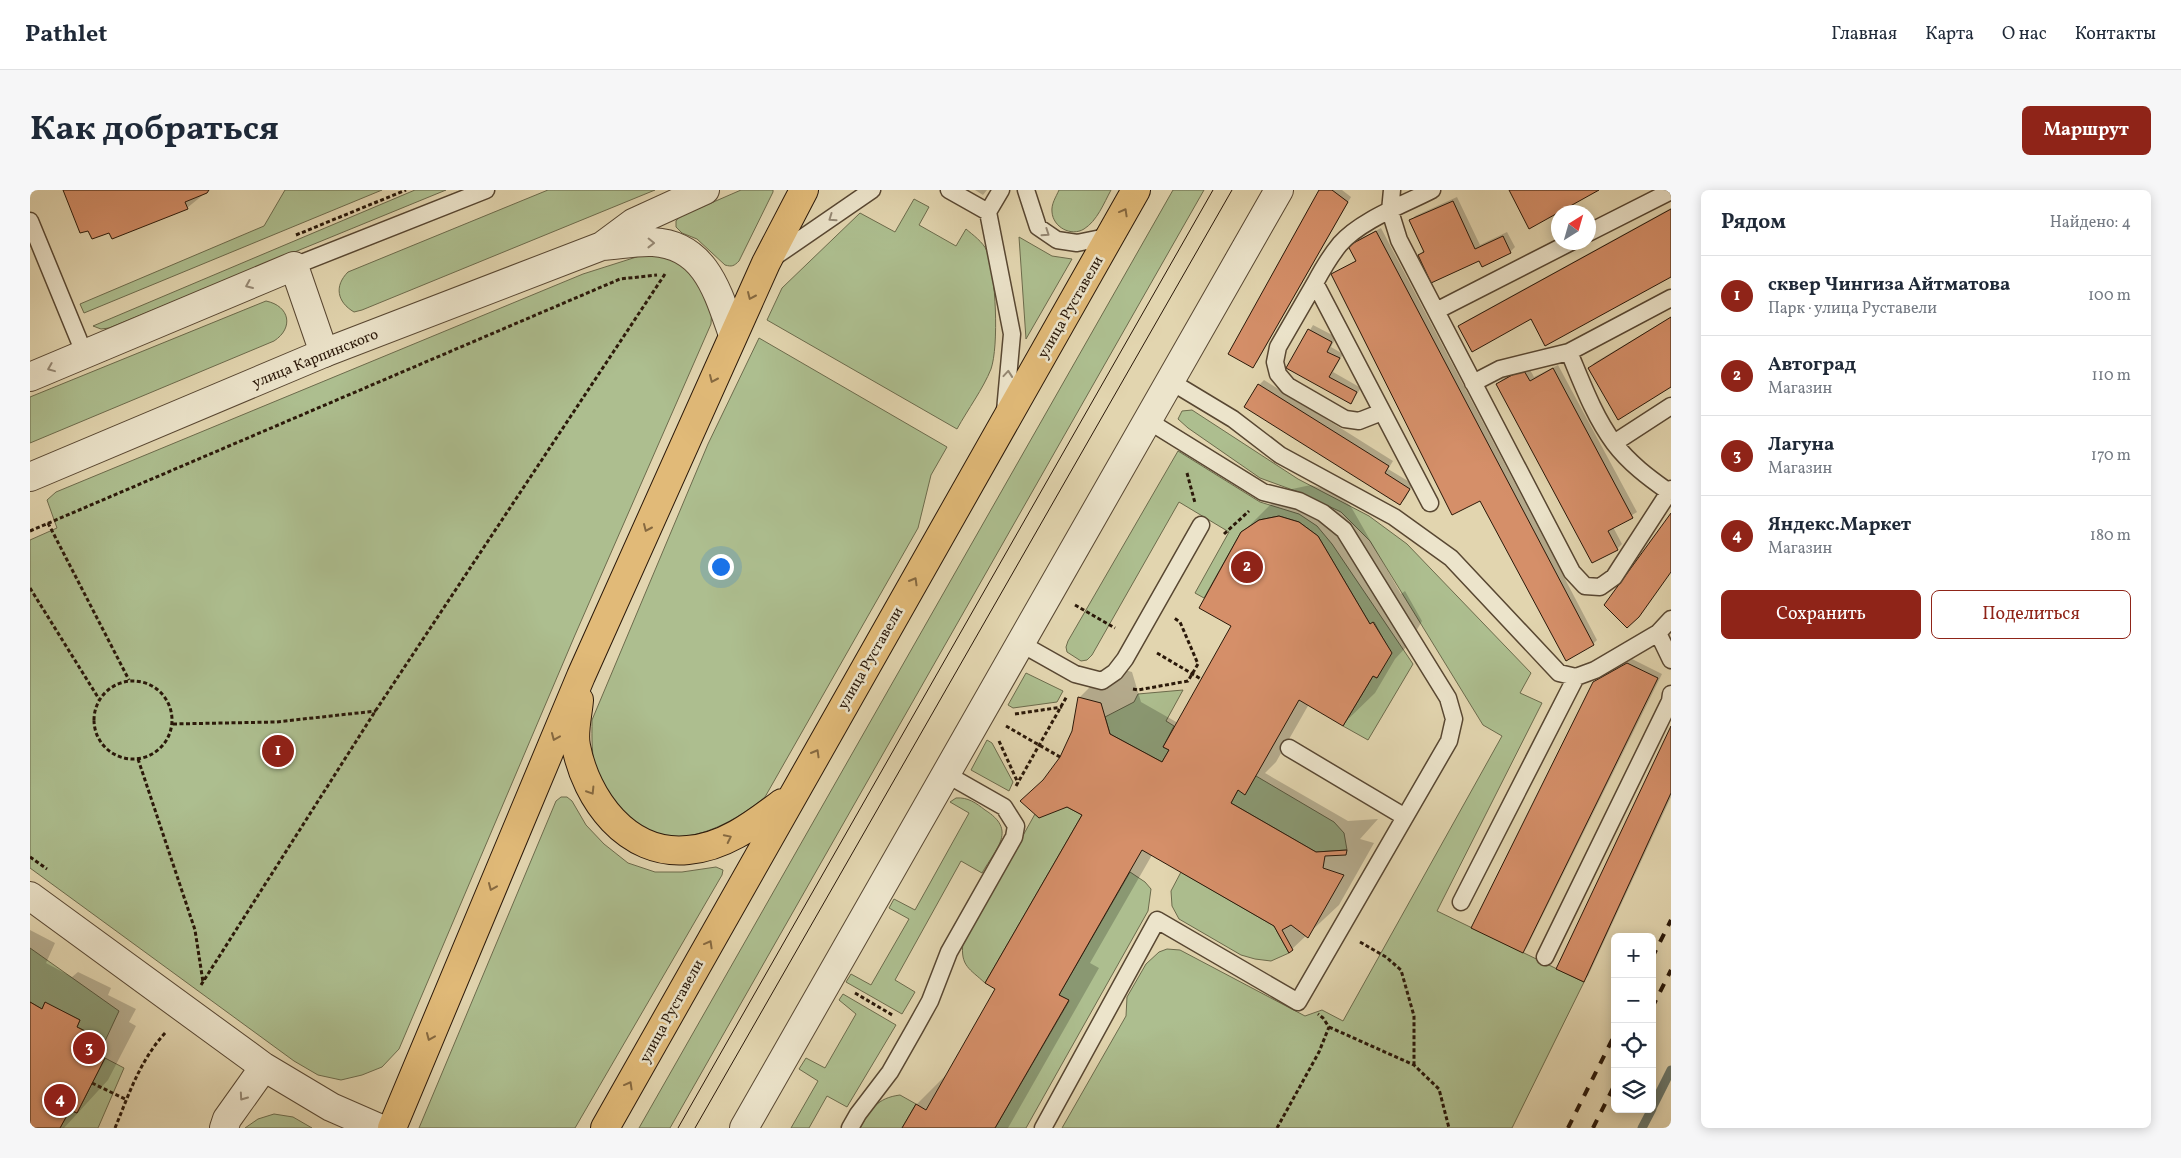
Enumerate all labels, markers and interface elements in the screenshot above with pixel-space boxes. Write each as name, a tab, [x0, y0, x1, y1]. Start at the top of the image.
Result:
text: Pathlet	[25, 18, 107, 52]
text: Главная	[1831, 22, 1897, 47]
text: Карта	[1925, 22, 1974, 47]
text: О нас	[2002, 22, 2047, 47]
text: Контакты	[2075, 22, 2156, 47]
text: Как добраться	[30, 106, 279, 154]
button: Маршрут	[2022, 106, 2151, 155]
north arrow	[1551, 205, 1596, 250]
text: Рядом	[1721, 208, 1786, 237]
one-way arrow	[1118, 209, 1128, 218]
one-way arrow	[828, 212, 838, 221]
text: Найдено: 4	[2050, 212, 2131, 234]
one-way arrow	[1040, 227, 1050, 236]
one-way arrow	[647, 238, 655, 248]
street label: улица Руставели	[1033, 253, 1109, 363]
text: сквер Чингиза Айтматова	[1768, 272, 2010, 298]
one-way arrow	[245, 279, 254, 290]
text: 1	[1734, 285, 1740, 307]
text: 100 m	[2088, 285, 2131, 307]
one-way arrow	[747, 291, 757, 300]
text: Парк · улица Руставели	[1768, 298, 1937, 320]
street label: улица Карпинского	[249, 324, 382, 394]
text: Автоград	[1768, 352, 1856, 378]
one-way arrow	[47, 363, 55, 373]
text: 2	[1733, 365, 1741, 387]
text: 110 m	[2092, 365, 2131, 387]
one-way arrow	[1002, 370, 1013, 378]
one-way arrow	[709, 374, 720, 383]
text: Магазин	[1768, 378, 1832, 400]
text: Лагуна	[1768, 432, 1834, 458]
text: 3	[1733, 445, 1741, 467]
text: 170 m	[2091, 445, 2131, 467]
text: Магазин	[1768, 458, 1832, 480]
text: Яндекс.Маркет	[1768, 512, 1911, 538]
one-way arrow	[643, 523, 653, 532]
text: 4	[1732, 525, 1742, 547]
text: 180 m	[2090, 525, 2131, 547]
text: Магазин	[1768, 538, 1832, 560]
pin: 2	[1231, 548, 1263, 586]
your location	[708, 554, 734, 580]
one-way arrow	[907, 578, 917, 587]
button: Сохранить	[1721, 590, 1921, 639]
button: Поделиться	[1931, 590, 2131, 639]
street label: улица Руставели	[833, 604, 909, 714]
pin: 1	[262, 732, 294, 770]
one-way arrow	[551, 732, 561, 741]
one-way arrow	[810, 749, 820, 758]
one-way arrow	[585, 786, 595, 795]
one-way arrow	[723, 835, 732, 845]
one-way arrow	[488, 882, 499, 891]
map controls	[1611, 933, 1656, 1113]
button: +	[1611, 933, 1656, 978]
one-way arrow	[702, 940, 712, 949]
street label: улица Руставели	[635, 956, 709, 1067]
button: −	[1611, 978, 1656, 1023]
button: locate	[1611, 1023, 1656, 1068]
pin: 3	[73, 1029, 105, 1067]
one-way arrow	[425, 1032, 436, 1041]
button: layers	[1611, 1068, 1656, 1113]
pin: 4	[44, 1081, 76, 1119]
one-way arrow	[623, 1082, 633, 1091]
one-way arrow	[240, 1091, 249, 1101]

